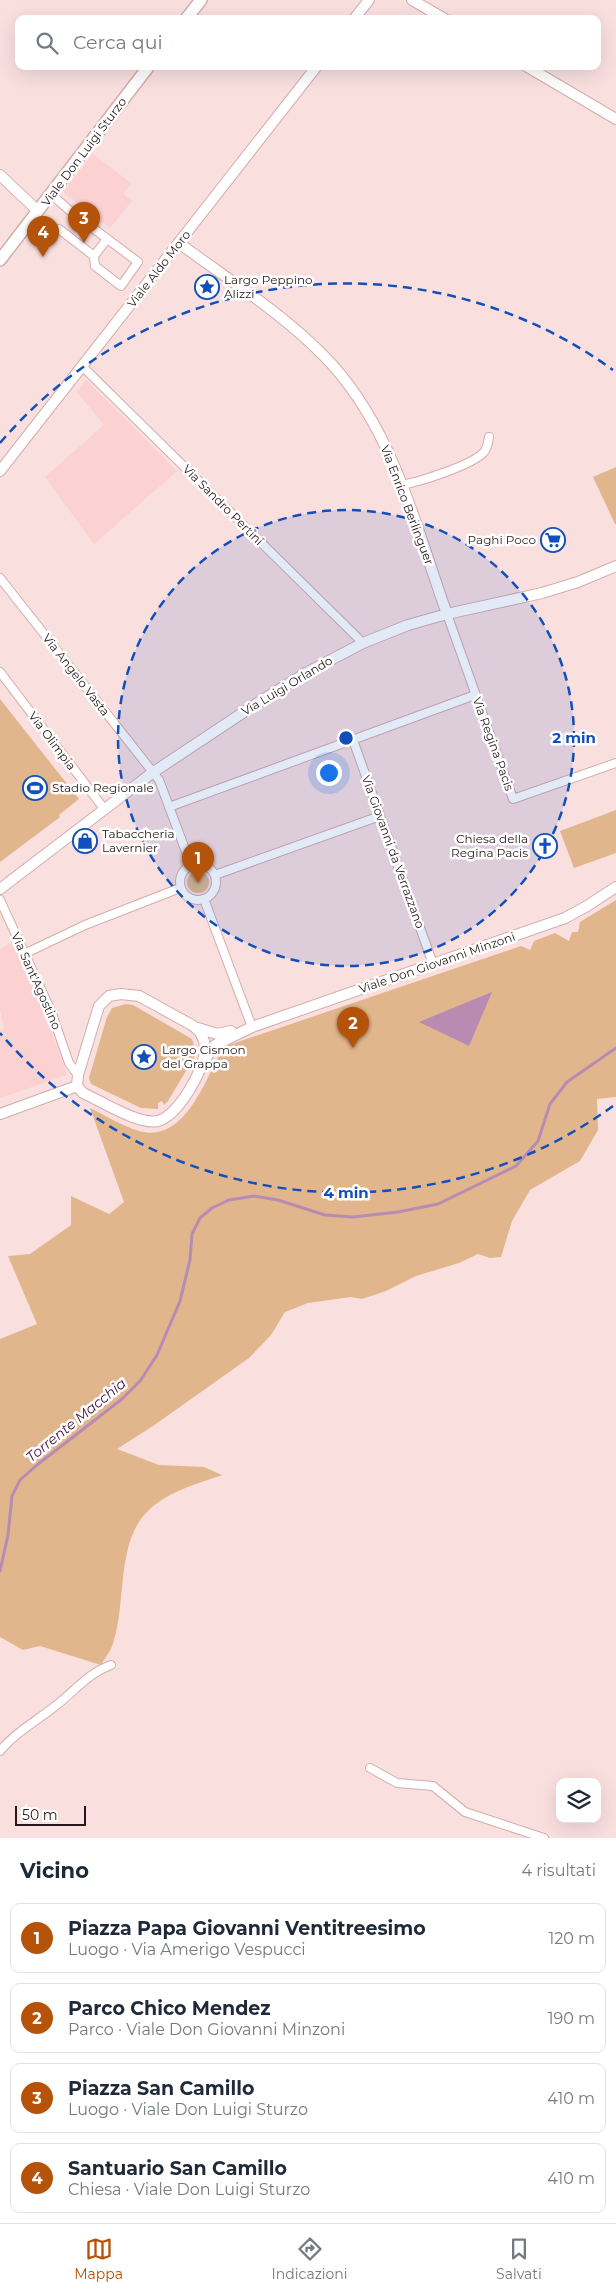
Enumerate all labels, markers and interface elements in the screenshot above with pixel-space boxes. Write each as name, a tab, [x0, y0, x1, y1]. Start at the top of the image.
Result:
search box	[15, 15, 601, 70]
icon: search	[33, 29, 61, 57]
text: Cerca qui	[73, 31, 163, 54]
street label: Viale Don Luigi Sturzo	[38, 94, 129, 209]
pin: 3	[68, 202, 100, 243]
pin: 4	[27, 216, 59, 257]
street label: Viale Aldo Moro	[124, 227, 193, 310]
place label: Largo Peppino Alizzi	[224, 272, 313, 301]
place icon: Largo Peppino Alizzi	[194, 274, 220, 300]
street label: Via Enrico Berlinguer	[378, 443, 437, 567]
street label: Via Sandro Pertini	[180, 461, 267, 548]
supermarket icon: Paghi Poco	[540, 527, 566, 553]
place label: Paghi Poco	[468, 532, 536, 547]
street label: Via Angelo Vasta	[40, 631, 113, 719]
street label: Via Luigi Orlando	[239, 653, 335, 719]
street label: Via Regina Pacis	[470, 695, 517, 793]
street label: Via Olimpia	[26, 709, 79, 773]
text: 2 min	[552, 728, 596, 747]
centre of rings	[337, 729, 355, 747]
your location	[316, 760, 342, 786]
street label: Via Giovanni da Verrazzano	[359, 773, 428, 930]
sports icon: Stadio Regionale	[22, 775, 48, 801]
place label: Stadio Regionale	[52, 780, 154, 795]
place label: Tabaccheria Lavernier	[102, 826, 175, 855]
shop icon: Tabaccheria Lavernier	[72, 828, 98, 854]
place label: Chiesa della Regina Pacis	[451, 831, 528, 860]
church icon: Chiesa della Regina Pacis	[532, 833, 558, 859]
pin: 1	[182, 842, 214, 883]
street label: Viale Don Giovanni Minzoni	[357, 929, 517, 996]
street label: Via Sant'Agostino	[8, 930, 65, 1032]
pin: 2	[337, 1007, 369, 1048]
place label: Largo Cismon del Grappa	[162, 1042, 246, 1071]
place icon: Largo Cismon del Grappa	[131, 1044, 157, 1070]
text: 4 min	[323, 1183, 369, 1202]
water label: Torrente Macchia	[22, 1374, 130, 1466]
map controls	[556, 1778, 601, 1823]
button: layers	[556, 1778, 601, 1823]
scale bar	[15, 1803, 86, 1826]
text: 50 m	[22, 1806, 58, 1824]
text: Vicino	[20, 1858, 89, 1883]
text: 4 risultati	[521, 1861, 596, 1880]
text: Piazza Papa Giovanni Ventitreesimo	[68, 1917, 426, 1940]
text: 1	[34, 1929, 40, 1948]
text: 120 m	[548, 1929, 595, 1948]
text: Luogo · Via Amerigo Vespucci	[68, 1940, 306, 1959]
text: Parco Chico Mendez	[68, 1997, 271, 2020]
text: 2	[32, 2009, 42, 2028]
text: 190 m	[548, 2009, 595, 2028]
text: Parco · Viale Don Giovanni Minzoni	[68, 2020, 345, 2039]
text: Piazza San Camillo	[68, 2077, 254, 2100]
text: 3	[32, 2089, 42, 2108]
text: 410 m	[547, 2089, 595, 2108]
text: Luogo · Viale Don Luigi Sturzo	[68, 2100, 308, 2119]
text: Santuario San Camillo	[68, 2157, 287, 2180]
text: 4	[31, 2169, 43, 2188]
text: 410 m	[547, 2169, 595, 2188]
text: Chiesa · Viale Don Luigi Sturzo	[68, 2180, 310, 2199]
tab: Mappa	[74, 2235, 123, 2283]
tab: Indicazioni	[272, 2235, 348, 2283]
tab: Salvati	[496, 2235, 542, 2283]

